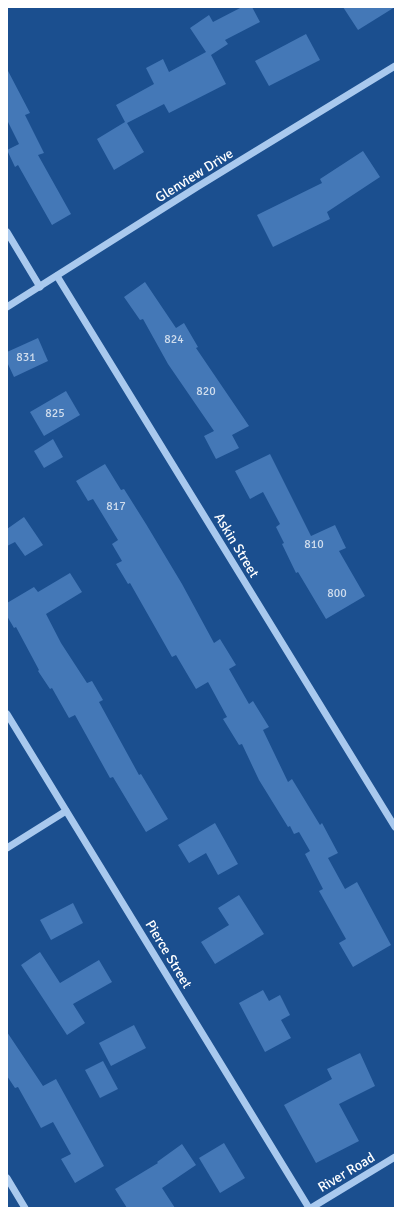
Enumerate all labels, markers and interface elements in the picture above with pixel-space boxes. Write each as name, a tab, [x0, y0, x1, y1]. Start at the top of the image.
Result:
street label: Glenview Drive	[152, 145, 236, 206]
house number: 824	[164, 332, 184, 347]
house number: 831	[16, 350, 36, 365]
house number: 820	[196, 384, 216, 399]
house number: 825	[45, 406, 65, 421]
house number: 817	[106, 499, 126, 514]
street label: Askin Street	[211, 510, 263, 581]
house number: 810	[304, 537, 324, 552]
house number: 800	[327, 586, 347, 601]
street label: Pierce Street	[142, 917, 196, 992]
street label: River Road	[315, 1149, 378, 1196]

